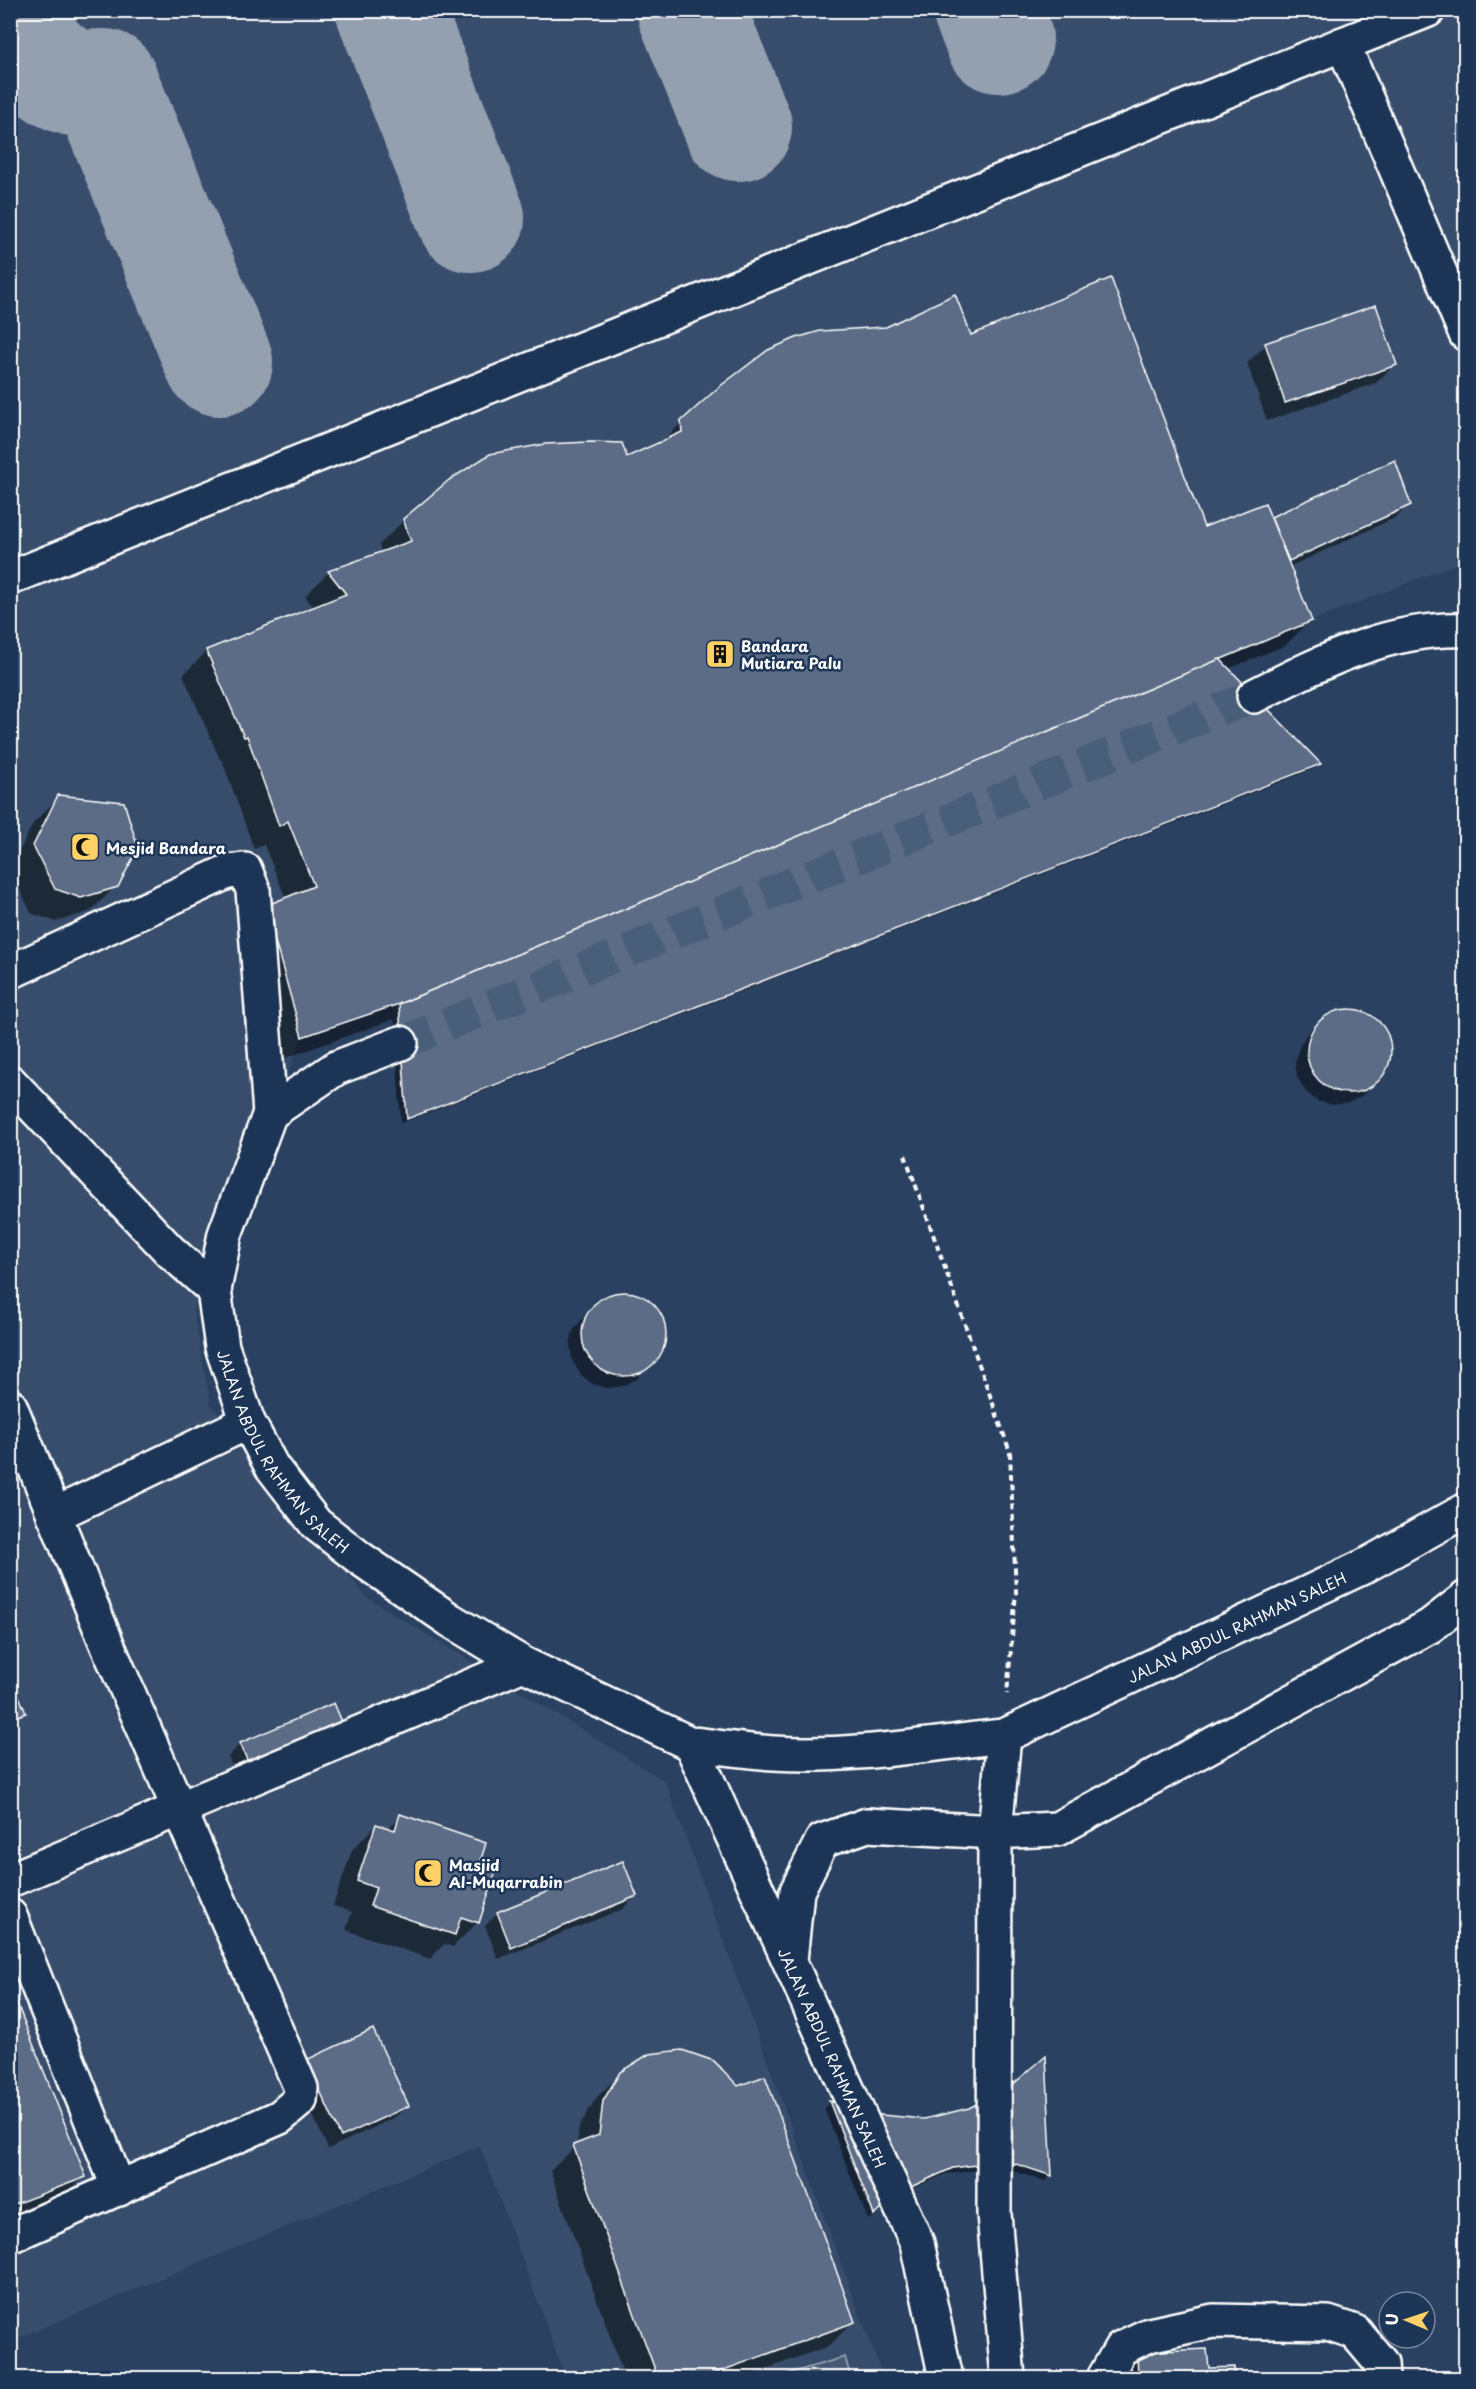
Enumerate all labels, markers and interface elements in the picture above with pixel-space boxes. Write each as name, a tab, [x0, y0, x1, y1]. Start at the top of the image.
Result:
place label: Bandara Mutiara Palu	[741, 634, 842, 674]
building icon: Bandara Mutiara Palu	[704, 638, 736, 670]
mosque icon: Mesjid Bandara	[69, 831, 101, 863]
place label: Mesjid Bandara	[106, 836, 227, 859]
street label: JALAN ABDUL RAHMAN SALEH	[212, 1346, 355, 1558]
street label: JALAN ABDUL RAHMAN SALEH	[1123, 1565, 1350, 1688]
place label: Masjid Al-Muqarrabin	[449, 1853, 563, 1893]
mosque icon: Masjid Al-Muqarrabin	[412, 1857, 444, 1889]
street label: JALAN ABDUL RAHMAN SALEH	[773, 1944, 893, 2171]
north arrow	[1377, 2290, 1437, 2350]
text: U	[1379, 2313, 1403, 2326]

